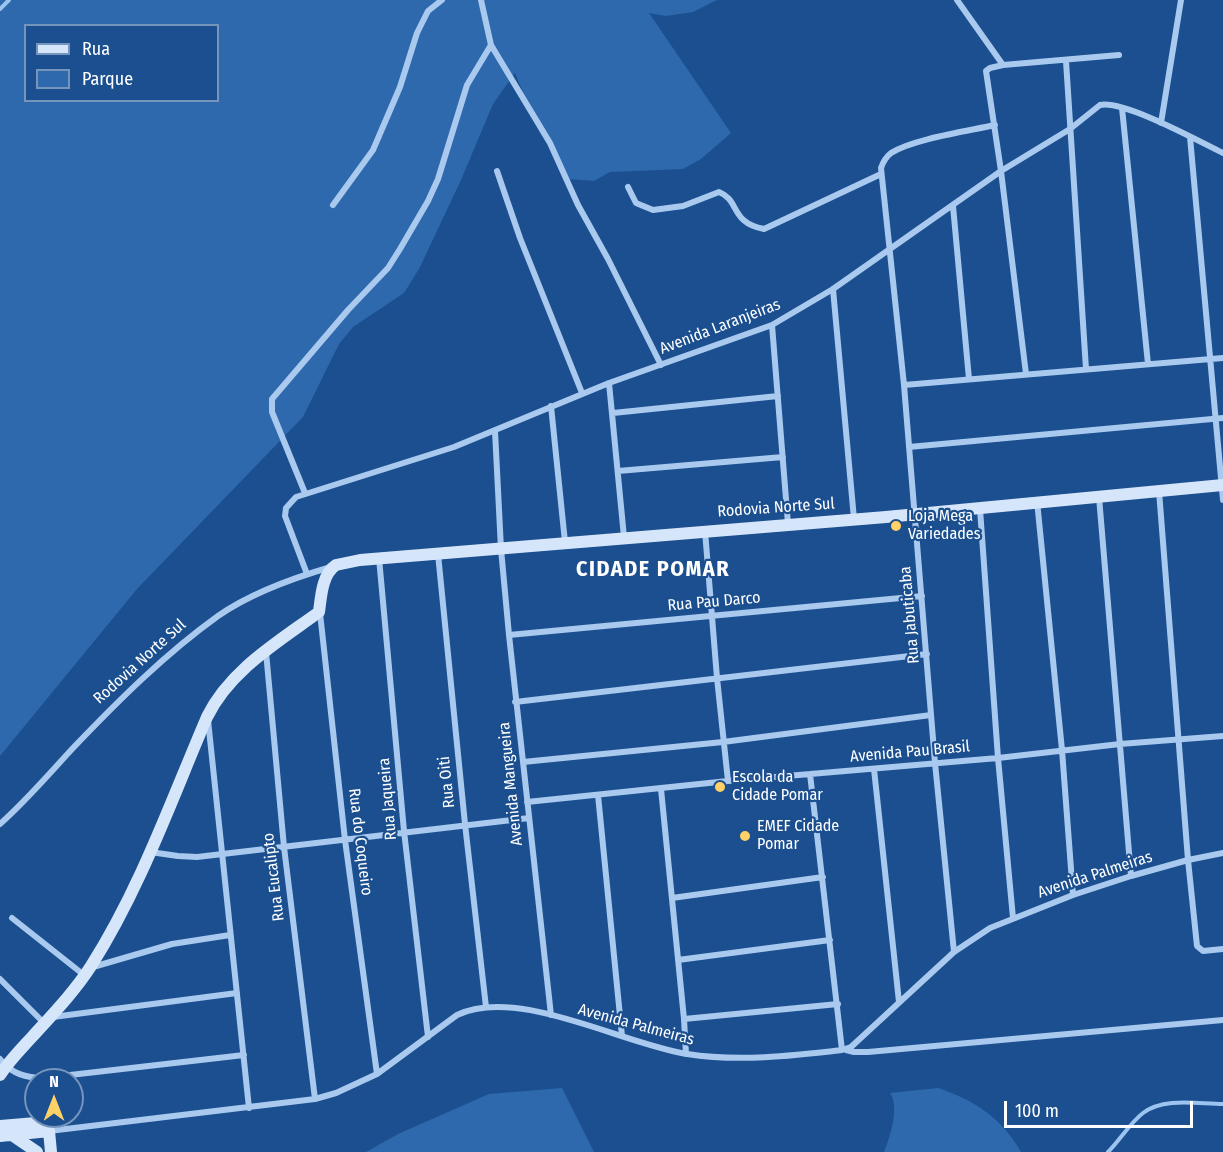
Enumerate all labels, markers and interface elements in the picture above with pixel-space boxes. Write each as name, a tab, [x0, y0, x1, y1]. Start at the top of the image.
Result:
legend	[24, 24, 219, 102]
text: Rua	[82, 38, 110, 60]
text: Parque	[82, 68, 133, 90]
street label: Avenida Laranjeiras	[657, 295, 783, 359]
street label: Rodovia Norte Sul	[717, 494, 835, 522]
place label: Loja Mega Variedades	[908, 507, 981, 545]
marker: Loja Mega Variedades	[889, 519, 903, 533]
district label: CIDADE POMAR	[576, 557, 730, 583]
street label: Rua Jabuticaba	[896, 565, 924, 665]
street label: Rua Pau Darco	[667, 588, 761, 616]
street label: Rodovia Norte Sul	[90, 616, 190, 708]
street label: Avenida Mangueira	[495, 721, 527, 847]
street label: Avenida Pau Brasil	[849, 737, 971, 767]
street label: Rua Oiti	[435, 755, 459, 809]
street label: Rua Jaqueira	[375, 757, 401, 841]
place label: Escola da Cidade Pomar	[732, 768, 823, 806]
marker: Escola da Cidade Pomar	[713, 780, 727, 794]
street label: Rua do Coqueiro	[344, 787, 376, 897]
place label: EMEF Cidade Pomar	[757, 817, 839, 855]
marker: EMEF Cidade Pomar	[738, 829, 752, 843]
street label: Rua Eucalipto	[259, 832, 289, 922]
street label: Avenida Palmeiras	[1035, 847, 1155, 903]
street label: Avenida Palmeiras	[576, 1000, 696, 1050]
north arrow	[24, 1068, 84, 1128]
text: N	[49, 1072, 59, 1091]
scale bar	[1007, 1089, 1196, 1127]
text: 100 m	[1015, 1100, 1059, 1122]

